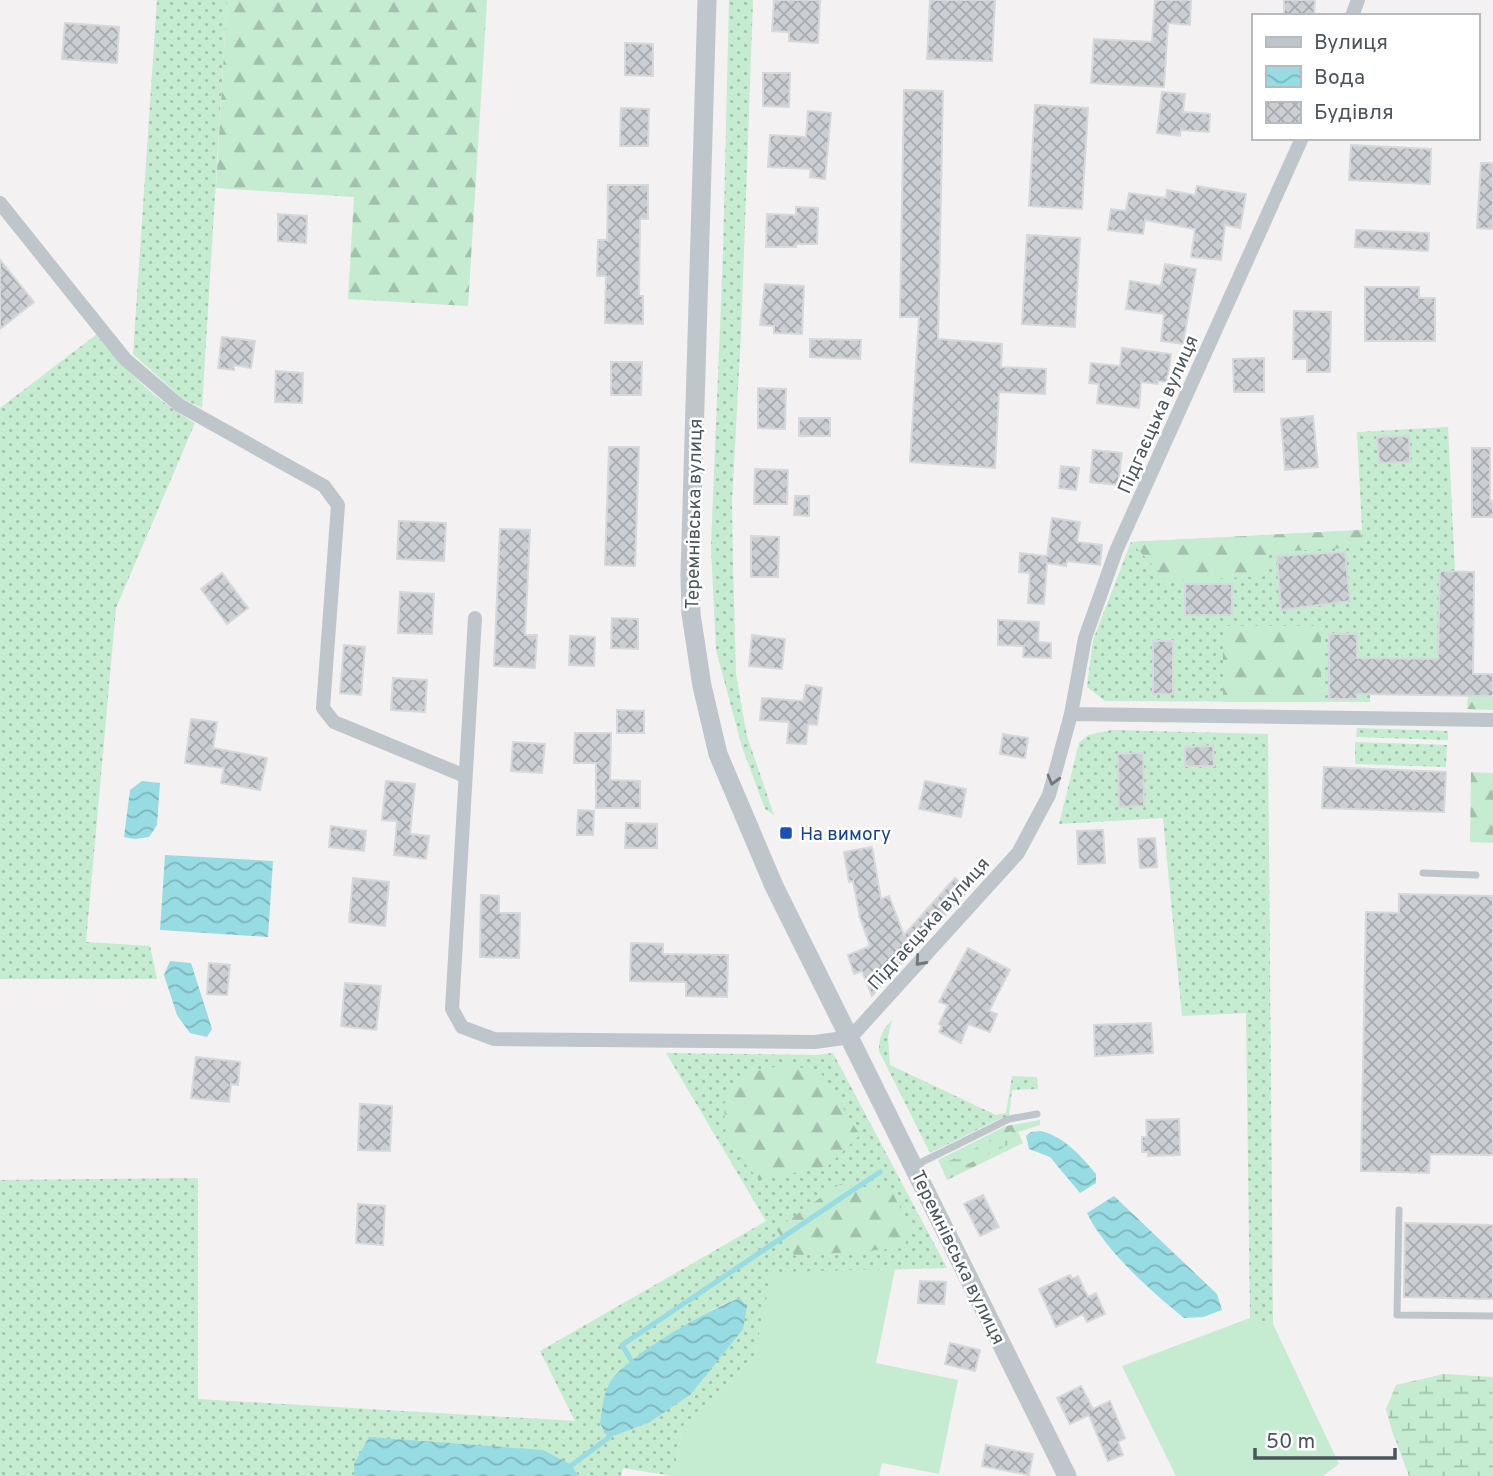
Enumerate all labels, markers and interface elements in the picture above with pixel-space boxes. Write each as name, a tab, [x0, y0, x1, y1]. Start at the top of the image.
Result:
legend	[1252, 14, 1479, 140]
text: Вулиця	[1314, 30, 1388, 57]
text: Вода	[1314, 65, 1365, 92]
text: Будівля	[1314, 100, 1394, 127]
street label: Підгаєцька вулиця	[1113, 332, 1205, 498]
street label: Теремнівська вулиця	[681, 418, 709, 610]
one-way arrow	[1047, 774, 1062, 786]
place label: На вимогу	[800, 823, 891, 847]
marker: На вимогу	[778, 825, 794, 841]
street label: Підгаєцька вулиця	[863, 853, 996, 996]
one-way arrow	[915, 953, 928, 966]
street label: Теремнівська вулиця	[905, 1167, 1010, 1349]
scale bar	[1255, 1416, 1395, 1460]
text: 50 m	[1266, 1429, 1315, 1456]

